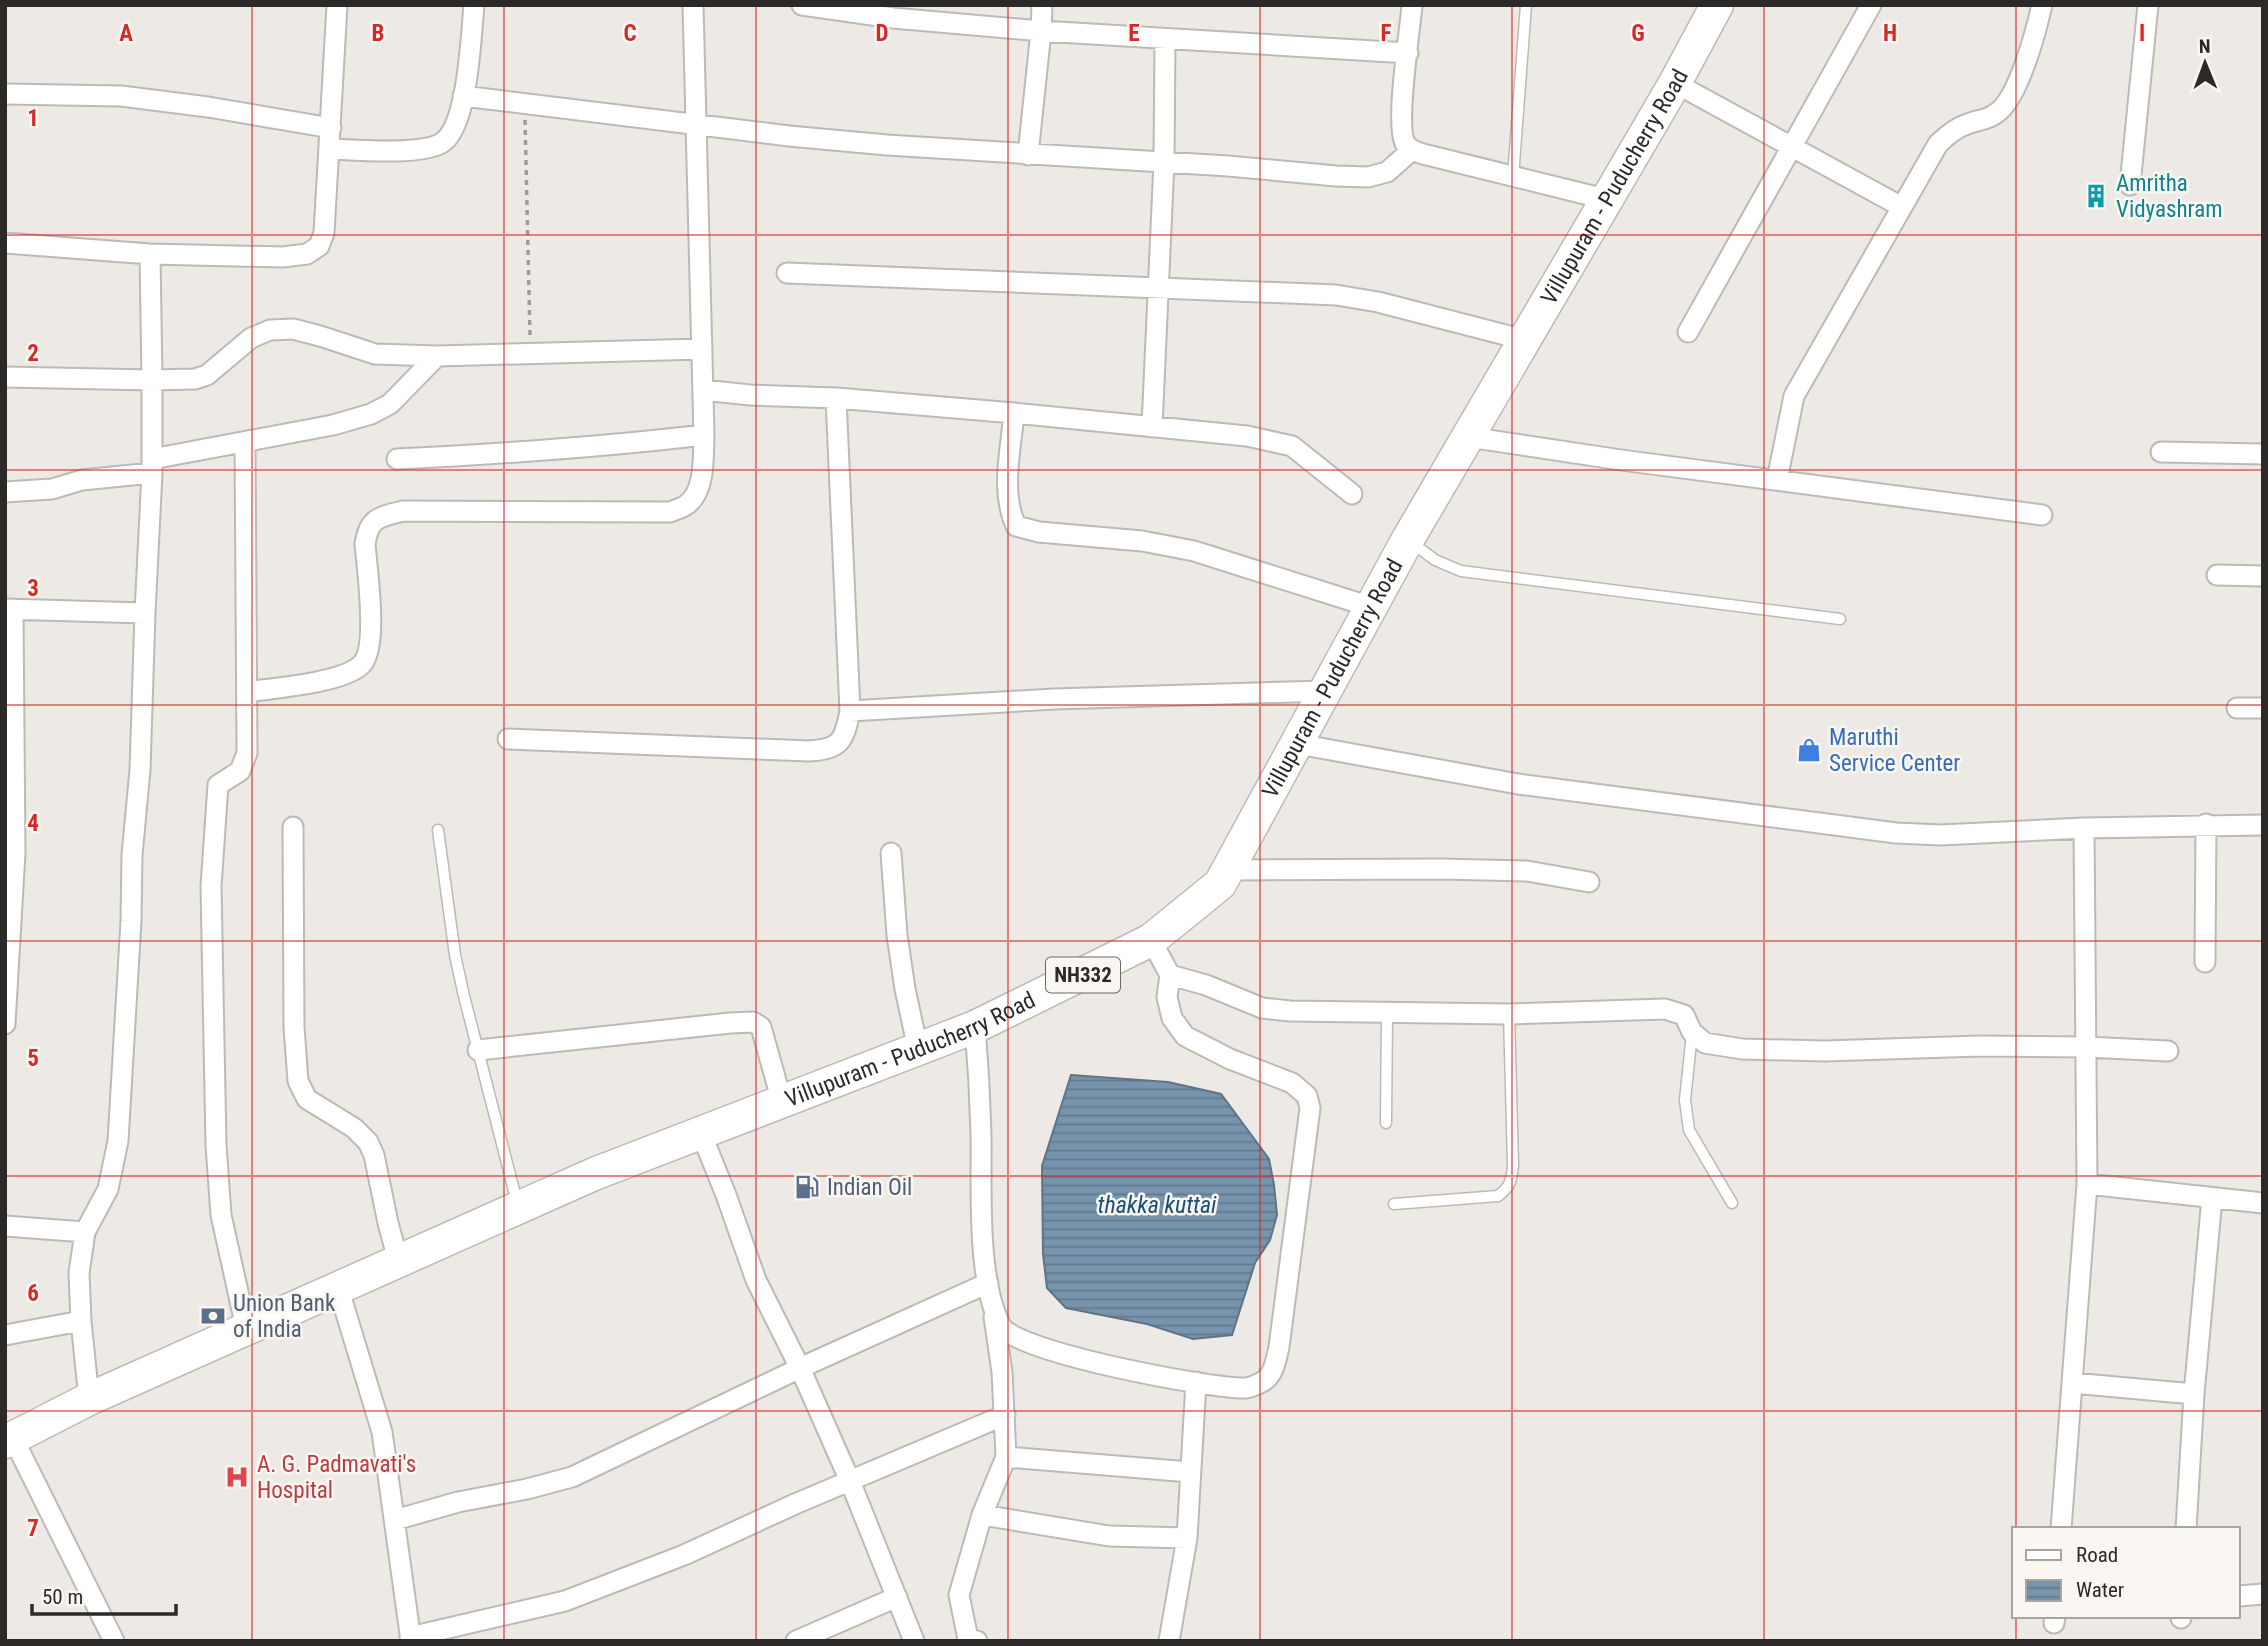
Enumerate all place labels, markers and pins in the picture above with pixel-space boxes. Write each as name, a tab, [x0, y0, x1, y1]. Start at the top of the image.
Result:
place label: Amritha Vidyashram	[2116, 170, 2223, 223]
building icon: Amritha Vidyashram	[2082, 182, 2110, 210]
place label: Maruthi Service Center	[1829, 724, 1960, 777]
shop icon: Maruthi Service Center	[1795, 736, 1823, 764]
fuel station icon: Indian Oil	[793, 1173, 821, 1201]
place label: Indian Oil	[827, 1174, 912, 1201]
place label: Union Bank of India	[233, 1290, 336, 1343]
bank icon: Union Bank of India	[199, 1302, 227, 1330]
place label: A. G. Padmavati's Hospital	[257, 1451, 416, 1504]
hospital icon: A. G. Padmavati's Hospital	[223, 1463, 251, 1491]

